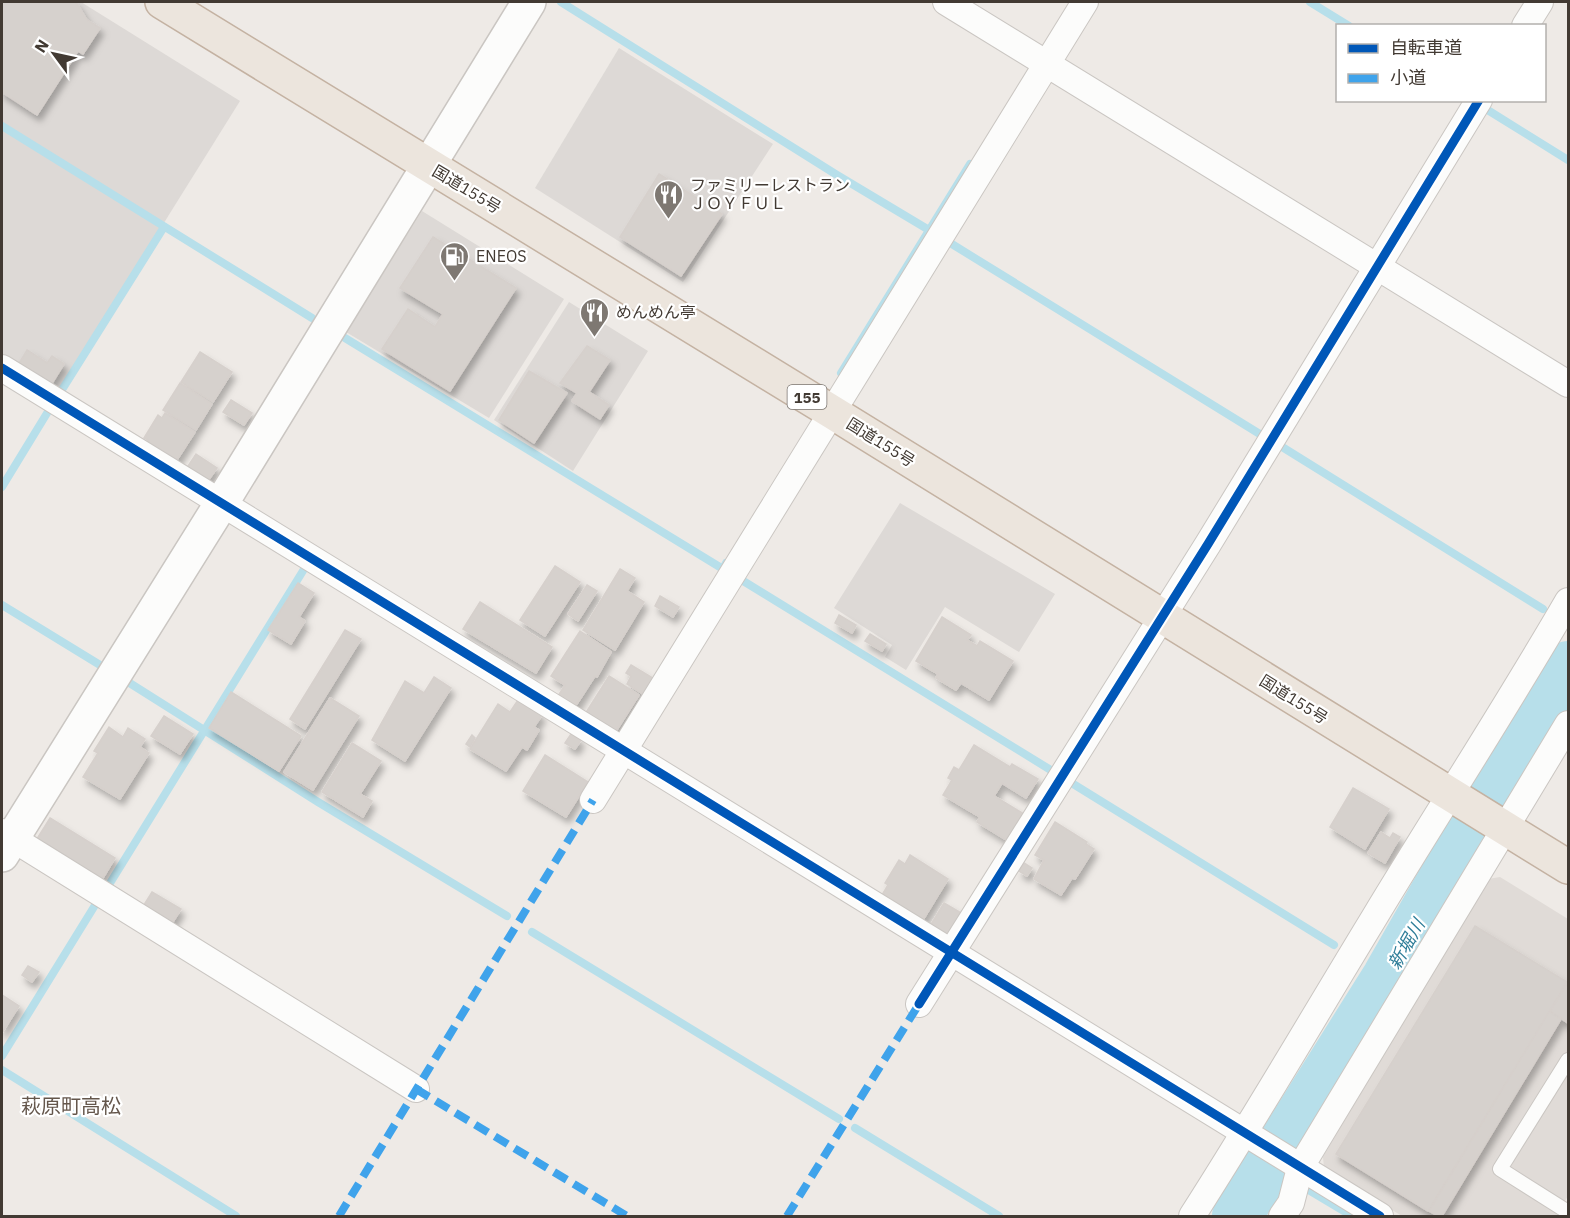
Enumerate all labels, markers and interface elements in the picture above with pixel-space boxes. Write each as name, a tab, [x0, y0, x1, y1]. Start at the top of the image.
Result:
north arrow	[24, 24, 84, 84]
legend	[1336, 24, 1546, 102]
text: N	[30, 36, 53, 56]
text: 自転車道	[1390, 36, 1462, 59]
text: 小道	[1390, 66, 1426, 89]
street label: 国道155号	[429, 161, 505, 217]
place label: ファミリーレストラン ＪＯＹＦＵＬ	[690, 175, 850, 213]
restaurant icon: ファミリーレストラン ＪＯＹＦＵＬ	[653, 178, 685, 220]
fuel station icon: ENEOS	[439, 240, 471, 282]
place label: ENEOS	[476, 246, 527, 266]
restaurant icon: めんめん亭	[579, 296, 611, 338]
place label: めんめん亭	[616, 302, 696, 322]
road number: 155	[788, 385, 826, 409]
street label: 国道155号	[843, 413, 919, 471]
street label: 国道155号	[1256, 670, 1332, 728]
water label: 新堀川	[1383, 913, 1430, 973]
district label: 萩原町高松	[21, 1092, 121, 1119]

